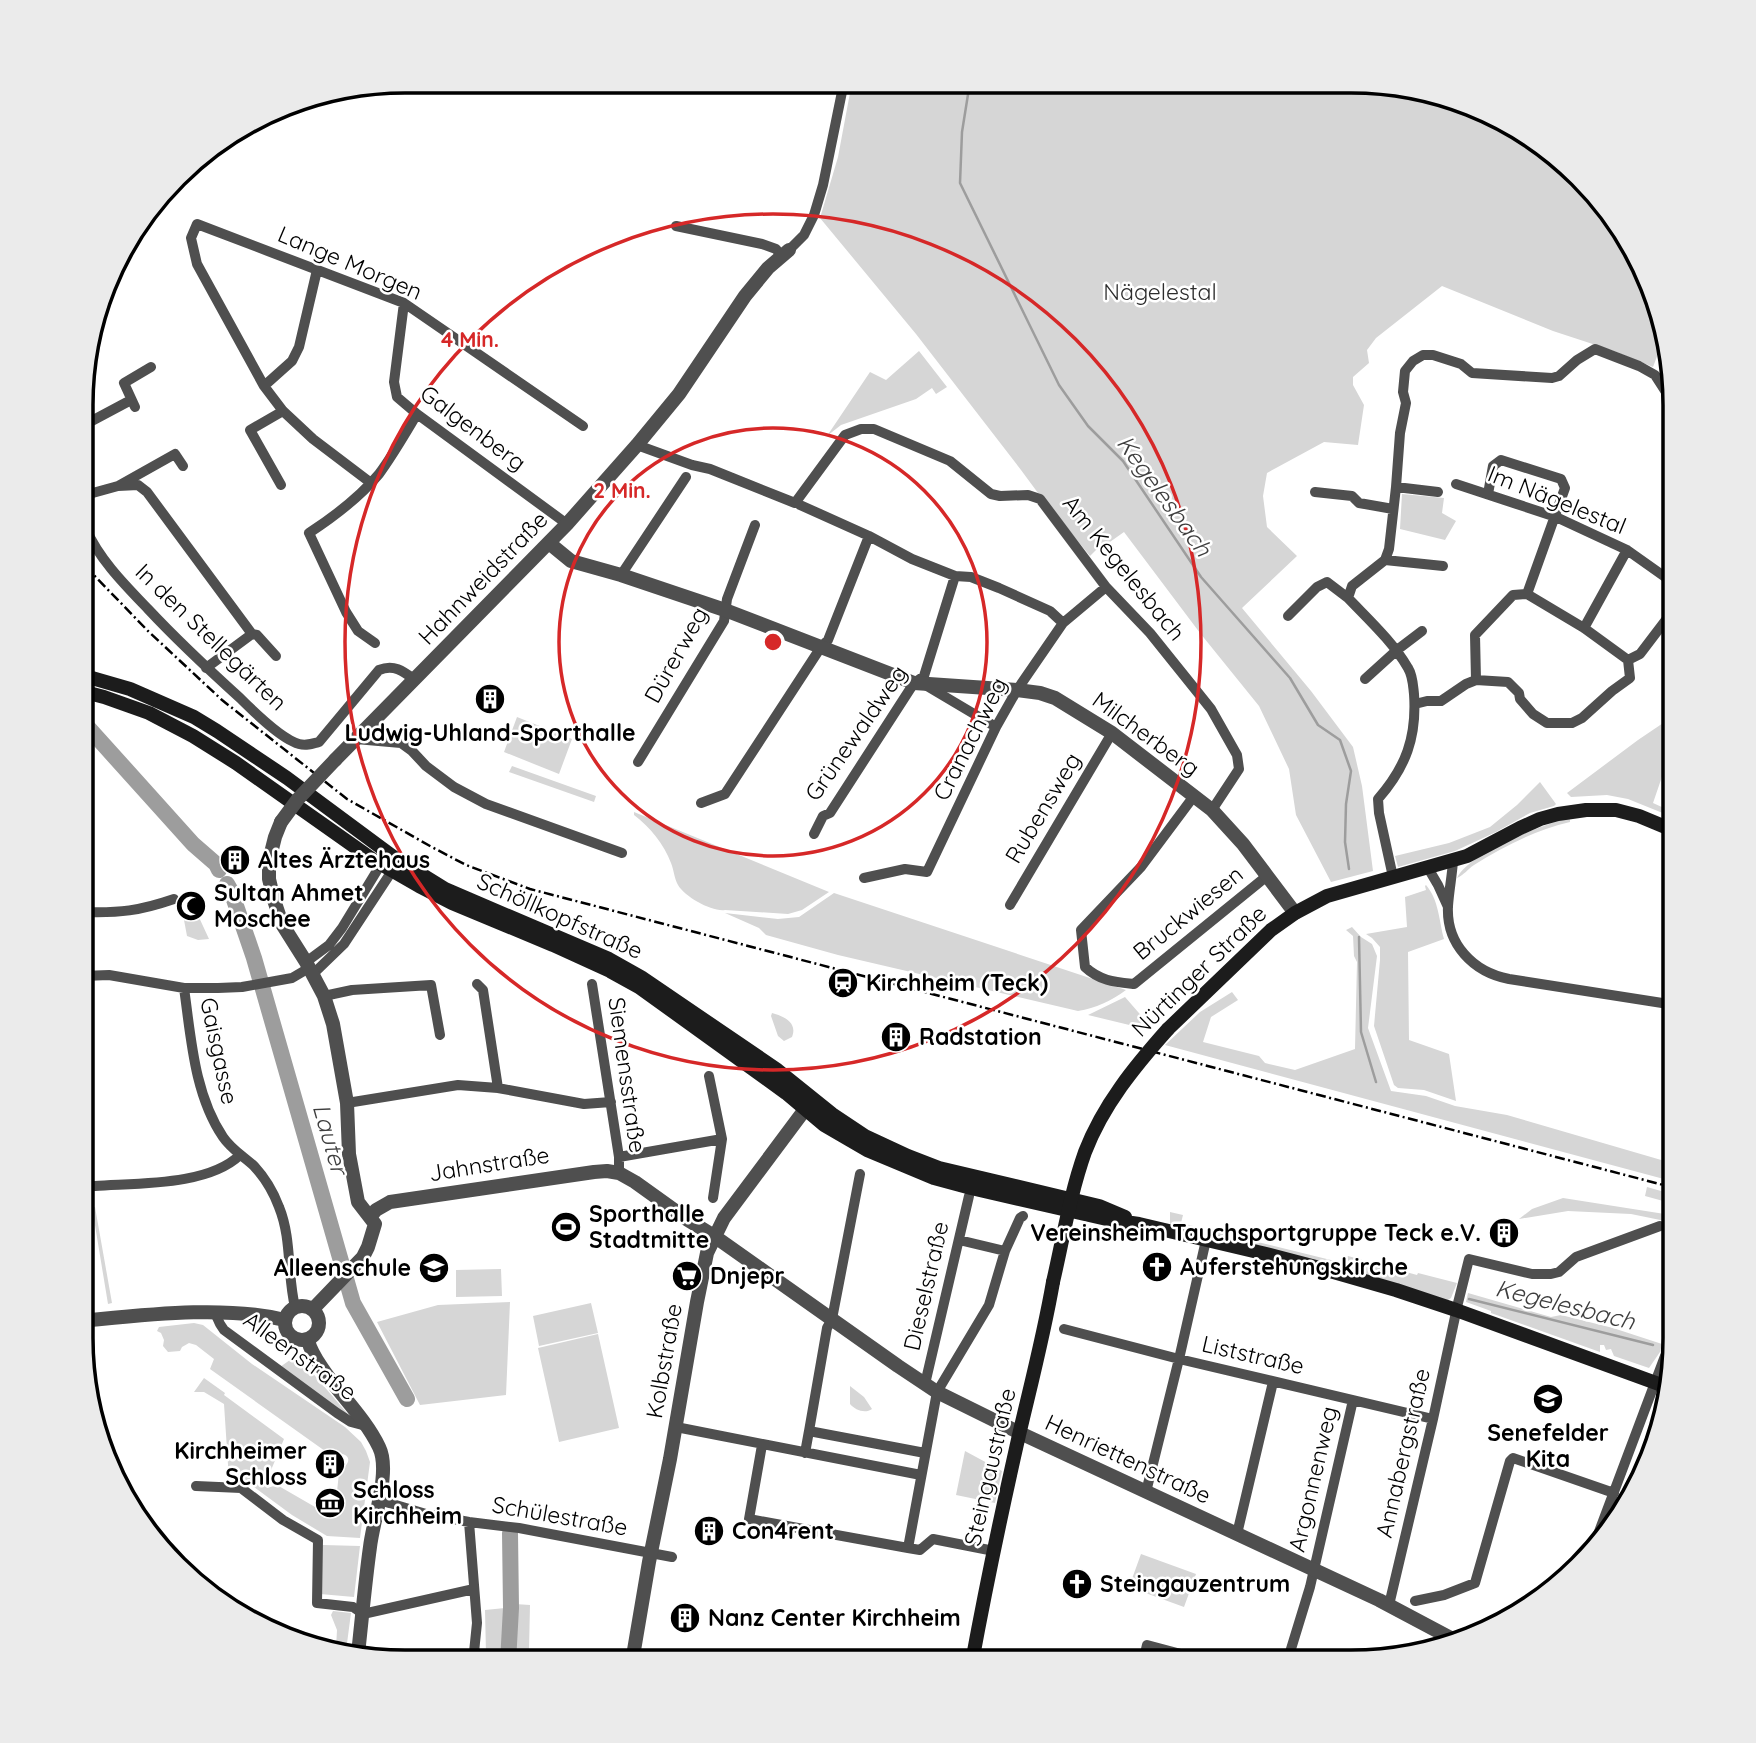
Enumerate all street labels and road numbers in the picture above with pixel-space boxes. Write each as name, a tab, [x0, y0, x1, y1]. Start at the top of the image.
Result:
street label: Lange Morgen	[274, 219, 427, 306]
street label: Galgenberg	[415, 378, 532, 477]
street label: Im Nägelestal	[1484, 459, 1631, 540]
street label: Am Kegelesbach	[1057, 489, 1192, 646]
street label: Hahnweidstraße	[412, 505, 554, 650]
street label: In den Stellegärten	[129, 557, 293, 716]
street label: Dürerweg	[637, 602, 714, 708]
street label: Grünewaldweg	[798, 659, 913, 806]
street label: Cranachweg	[926, 672, 1013, 805]
street label: Milcherberg	[1087, 685, 1206, 782]
street label: Rubensweg	[998, 747, 1087, 868]
street label: Bruckwiesen	[1127, 859, 1249, 966]
street label: Schöllkopfstraße	[473, 866, 648, 965]
street label: Nürtinger Straße	[1125, 899, 1272, 1043]
street label: Gaisgasse	[194, 995, 245, 1107]
street label: Siemensstraße	[602, 995, 653, 1155]
street label: Jahnstraße	[427, 1140, 551, 1187]
street label: Dieselstraße	[897, 1219, 954, 1353]
street label: Kolbstraße	[639, 1301, 688, 1421]
street label: Alleenstraße	[238, 1305, 362, 1406]
street label: Liststraße	[1199, 1329, 1307, 1380]
street label: Annabergstraße	[1369, 1365, 1436, 1540]
street label: Steingaustraße	[957, 1385, 1022, 1549]
street label: Argonnenweg	[1282, 1403, 1343, 1555]
street label: Henriettenstraße	[1041, 1407, 1216, 1510]
street label: Schülestraße	[490, 1489, 630, 1542]

